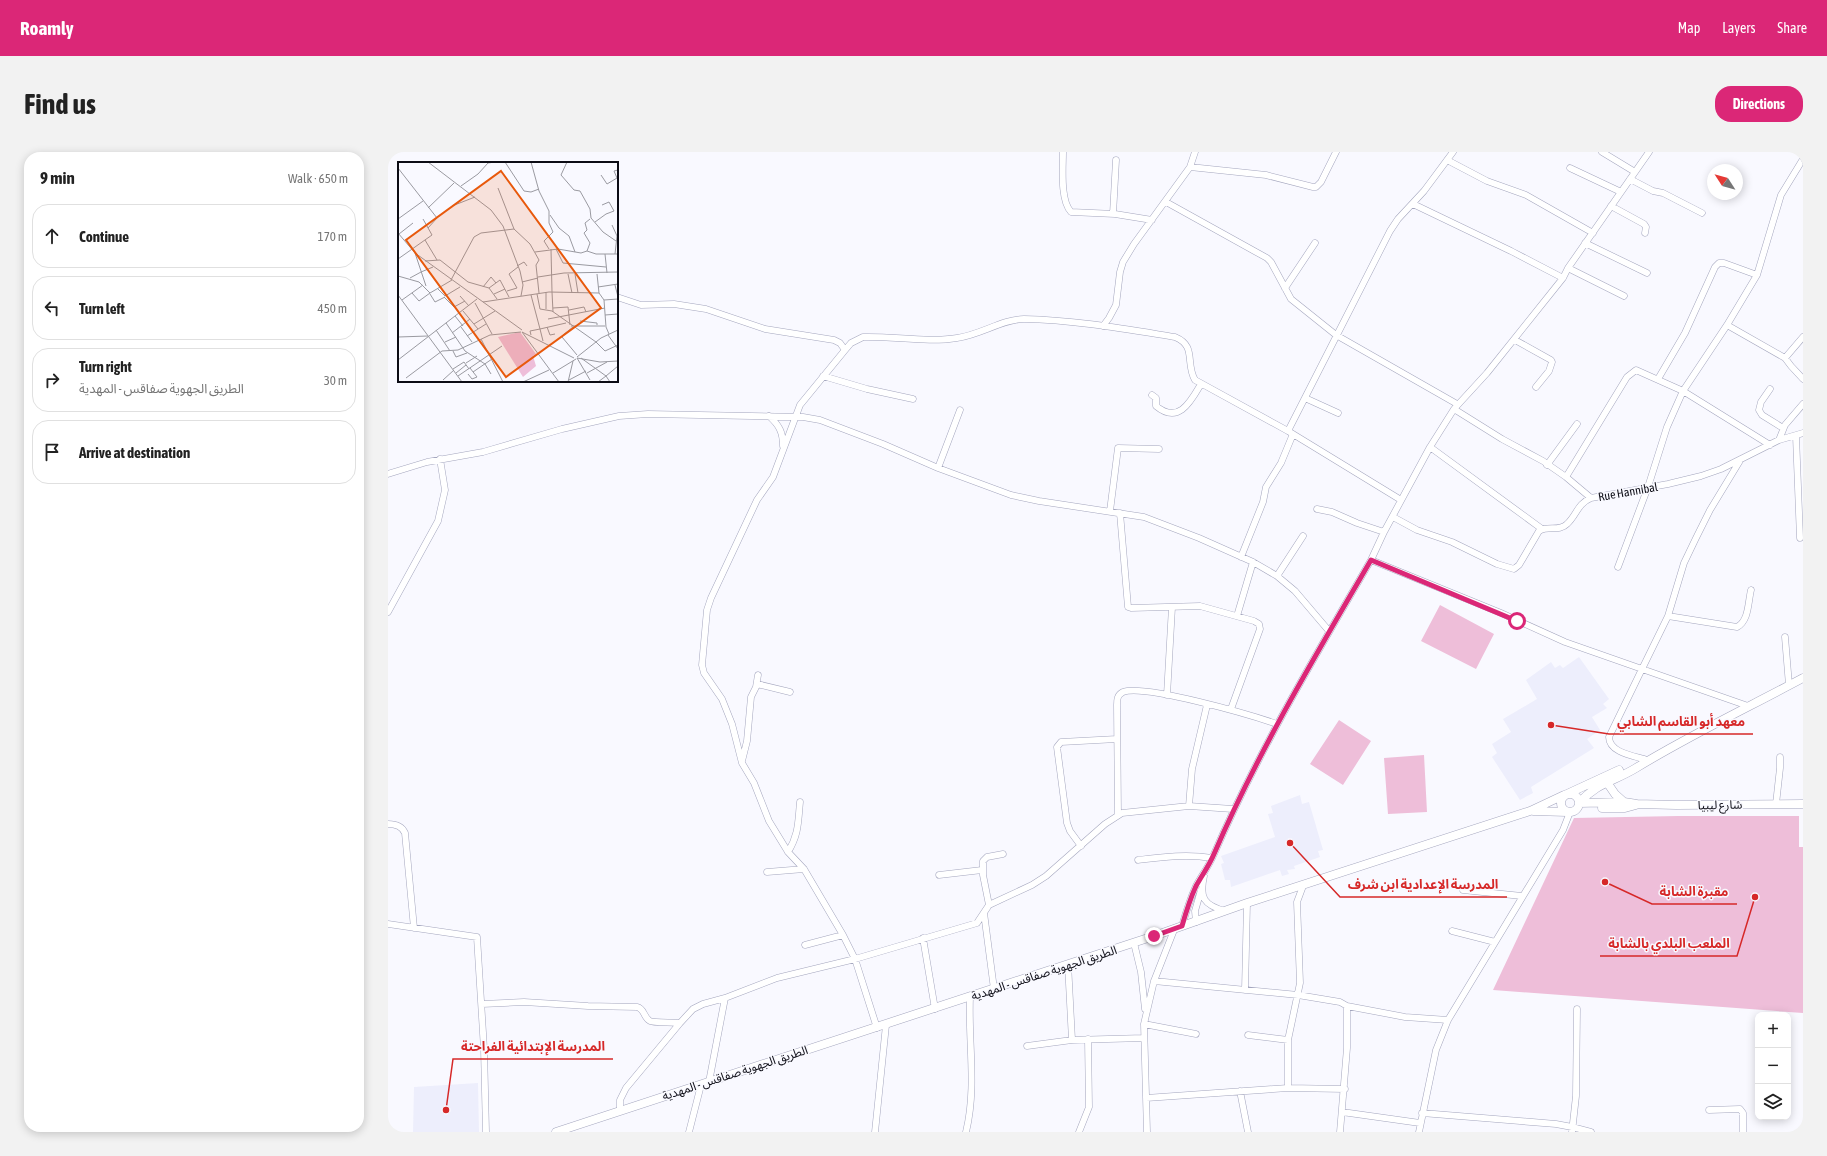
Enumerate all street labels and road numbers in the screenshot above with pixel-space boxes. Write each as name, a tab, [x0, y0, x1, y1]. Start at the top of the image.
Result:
street label: Rue Hannibal	[1597, 480, 1660, 504]
street label: شارع ليبيا	[1698, 798, 1743, 814]
street label: الطريق الجهوية صفاقس - المهدية	[969, 943, 1119, 1004]
street label: الطريق الجهوية صفاقس - المهدية	[660, 1043, 810, 1104]

